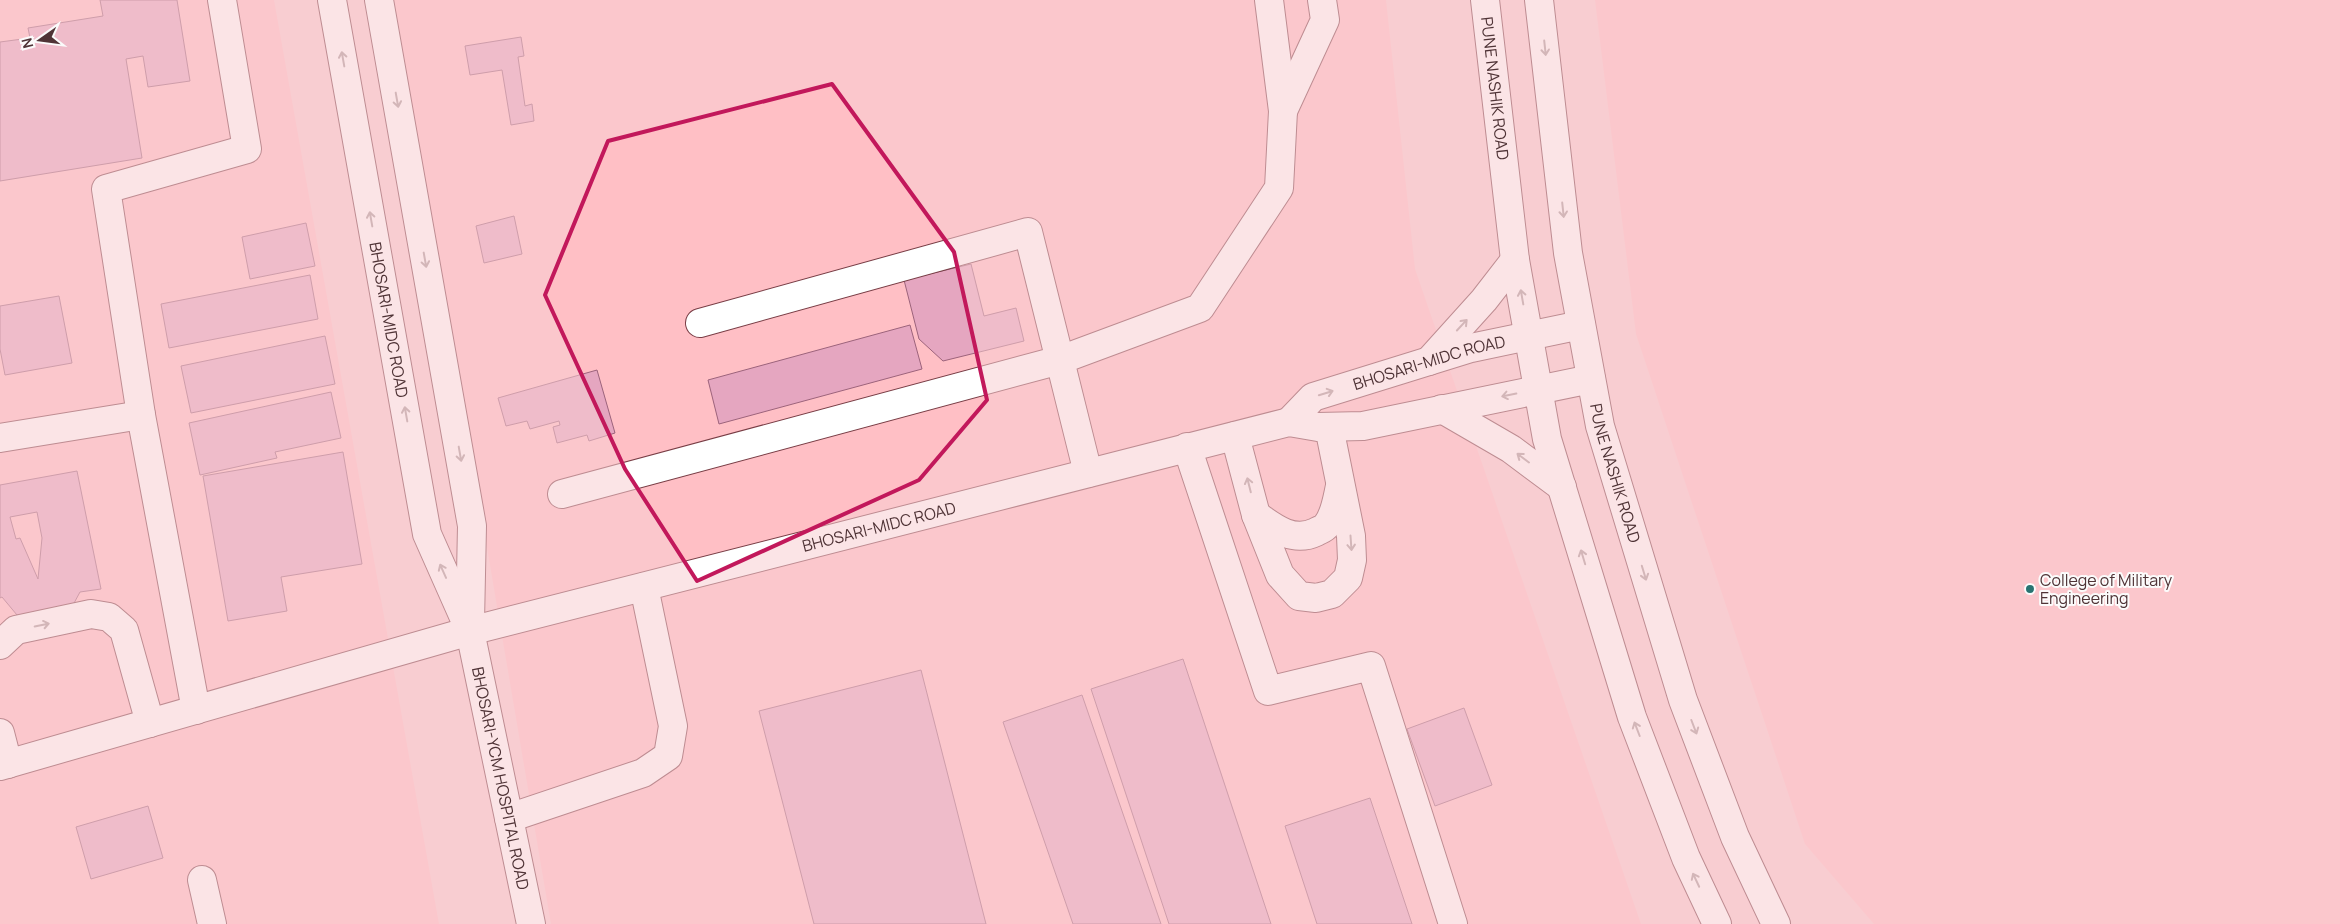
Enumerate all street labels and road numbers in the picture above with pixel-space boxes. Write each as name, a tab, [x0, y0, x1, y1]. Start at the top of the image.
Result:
street label: PUNE NASHIK ROAD	[1476, 16, 1514, 162]
street label: BHOSARI-MIDC ROAD	[364, 240, 414, 400]
street label: BHOSARI-MIDC ROAD	[1350, 330, 1508, 395]
street label: PUNE NASHIK ROAD	[1585, 402, 1646, 546]
street label: BHOSARI-MIDC ROAD	[800, 496, 958, 557]
street label: BHOSARI-YCM HOSPITAL ROAD	[467, 665, 535, 892]

